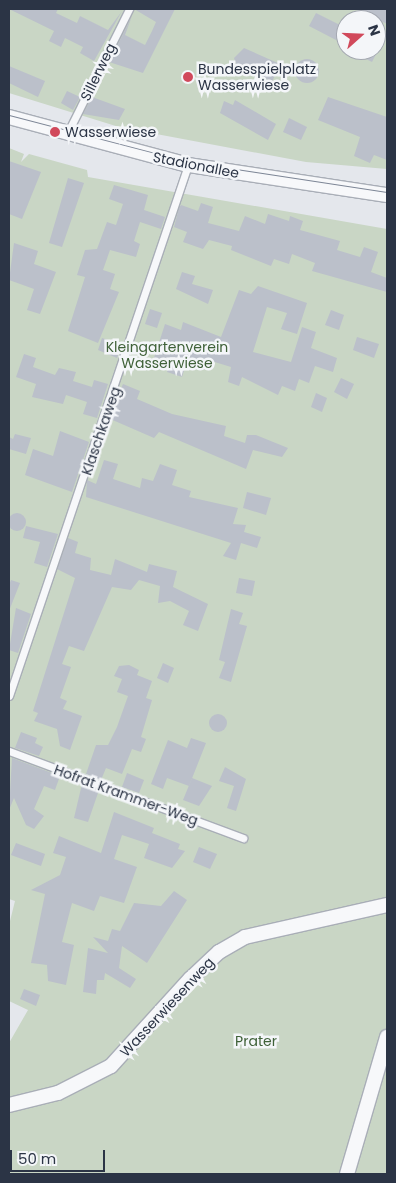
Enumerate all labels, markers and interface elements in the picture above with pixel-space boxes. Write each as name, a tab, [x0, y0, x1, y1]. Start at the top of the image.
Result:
north arrow	[336, 10, 386, 60]
text: N	[363, 22, 385, 39]
street label: Sillerweg	[77, 40, 119, 104]
place label: Bundesspielplatz Wasserwiese	[198, 61, 316, 94]
marker: Bundesspielplatz Wasserwiese	[182, 71, 194, 83]
place label: Wasserwiese	[65, 124, 156, 140]
marker: Wasserwiese	[49, 126, 61, 138]
street label: Stadionallee	[152, 148, 240, 182]
park label: Kleingartenverein Wasserwiese	[106, 339, 228, 372]
street label: Klaschkaweg	[78, 385, 124, 477]
street label: Hofrat Krammer-Weg	[52, 761, 200, 829]
street label: Wasserwiesenweg	[117, 954, 217, 1060]
park label: Prater	[235, 1033, 277, 1049]
scale bar	[12, 1140, 108, 1172]
text: 50 m	[18, 1148, 56, 1169]

